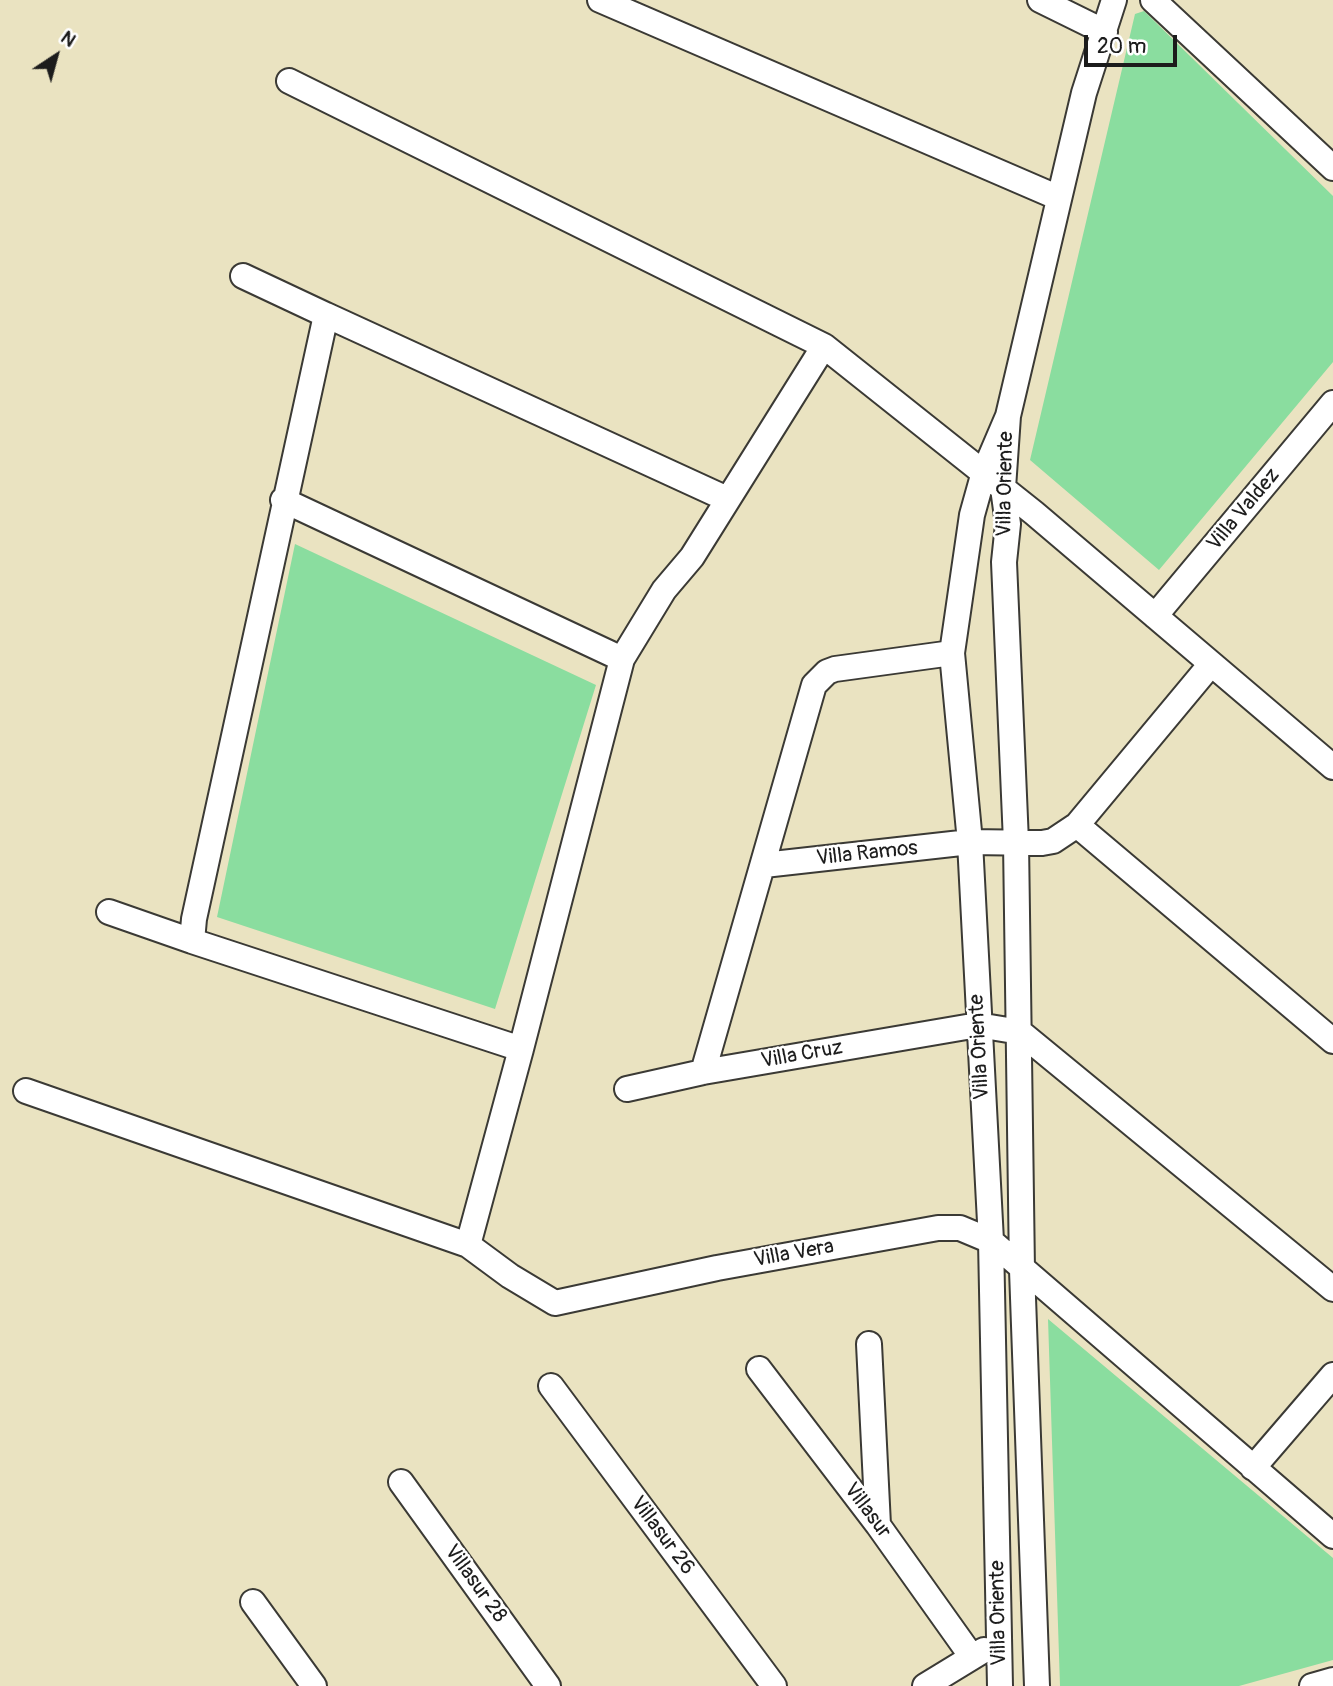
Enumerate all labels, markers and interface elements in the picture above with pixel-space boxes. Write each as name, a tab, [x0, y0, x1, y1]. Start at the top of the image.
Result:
north arrow	[21, 21, 91, 91]
scale bar	[1088, 21, 1181, 65]
text: N	[56, 26, 81, 52]
text: 20 m	[1097, 33, 1146, 60]
street label: Villa Oriente	[992, 431, 1020, 537]
street label: Villa Valdez	[1202, 464, 1286, 556]
street label: Villa Ramos	[815, 836, 919, 872]
street label: Villa Oriente	[965, 994, 995, 1100]
street label: Villa Cruz	[759, 1035, 845, 1075]
street label: Villa Vera	[752, 1235, 836, 1273]
street label: Villasur	[838, 1478, 896, 1544]
street label: Villasur 26	[624, 1492, 700, 1580]
street label: Villasur 28	[438, 1540, 512, 1628]
street label: Villa Oriente	[985, 1560, 1013, 1666]

